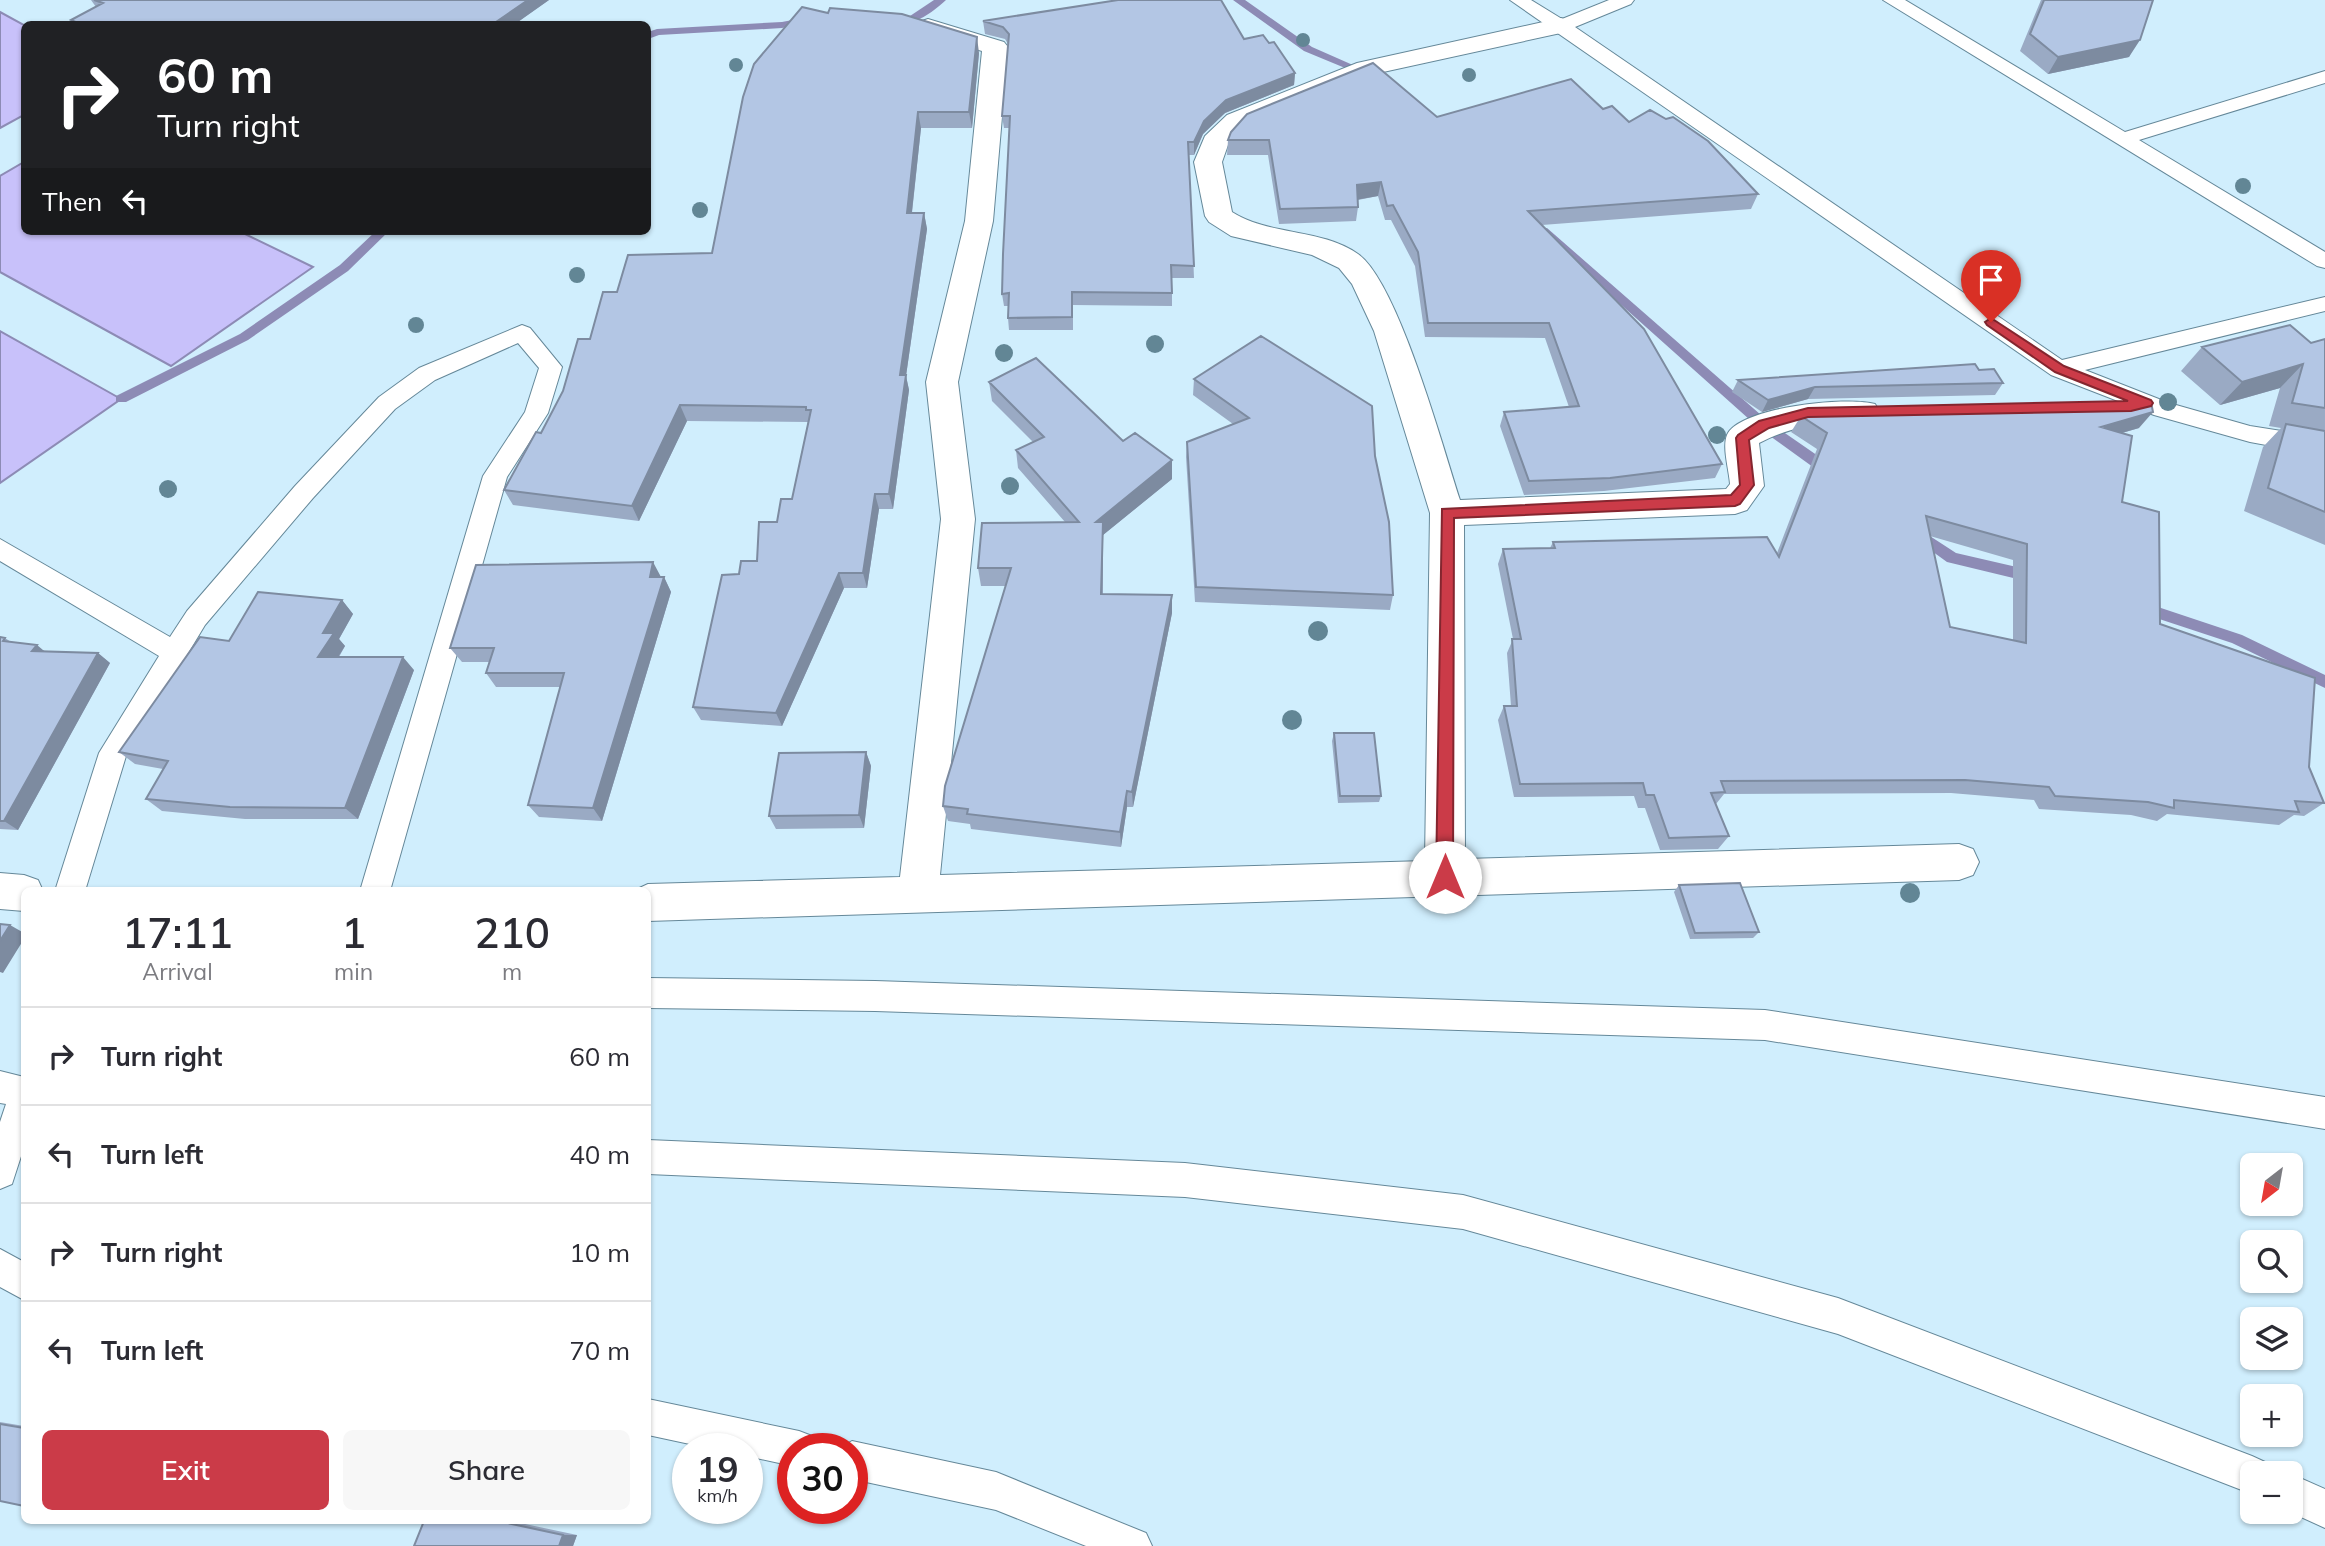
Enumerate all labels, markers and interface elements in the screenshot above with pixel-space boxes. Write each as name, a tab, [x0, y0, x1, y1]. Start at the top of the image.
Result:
text: 60 m	[157, 44, 273, 105]
icon: right	[42, 49, 133, 140]
text: Turn right	[157, 105, 300, 145]
icon: left	[116, 182, 154, 220]
text: Then	[42, 185, 102, 218]
pin	[1961, 250, 2021, 322]
icon: arrive	[1972, 261, 2010, 299]
position arrow	[1408, 840, 1482, 914]
text: 17:11	[122, 906, 233, 959]
text: 1	[341, 906, 366, 959]
text: 210	[474, 906, 550, 959]
text: Arrival	[142, 957, 213, 986]
text: min	[334, 957, 373, 986]
text: m	[502, 957, 522, 986]
icon: right	[42, 1037, 80, 1075]
text: Turn right	[101, 1040, 222, 1073]
text: 60 m	[569, 1040, 630, 1073]
icon: left	[42, 1135, 80, 1173]
text: Turn left	[101, 1138, 203, 1171]
text: 40 m	[569, 1138, 630, 1171]
north arrow	[2240, 1153, 2303, 1216]
map controls	[2240, 1153, 2303, 1524]
button: search	[2240, 1230, 2303, 1293]
icon: right	[42, 1233, 80, 1271]
text: Turn right	[101, 1236, 222, 1269]
text: 10 m	[569, 1236, 630, 1269]
button: layers	[2240, 1307, 2303, 1370]
icon: left	[42, 1331, 80, 1369]
text: Turn left	[101, 1334, 203, 1367]
text: 70 m	[569, 1334, 630, 1367]
button: +	[2240, 1384, 2303, 1447]
button: Exit	[42, 1430, 329, 1510]
button: Share	[343, 1430, 630, 1510]
speed limit sign: 30	[777, 1433, 868, 1524]
text: 19	[696, 1447, 739, 1491]
button: −	[2240, 1461, 2303, 1524]
text: km/h	[697, 1484, 738, 1507]

